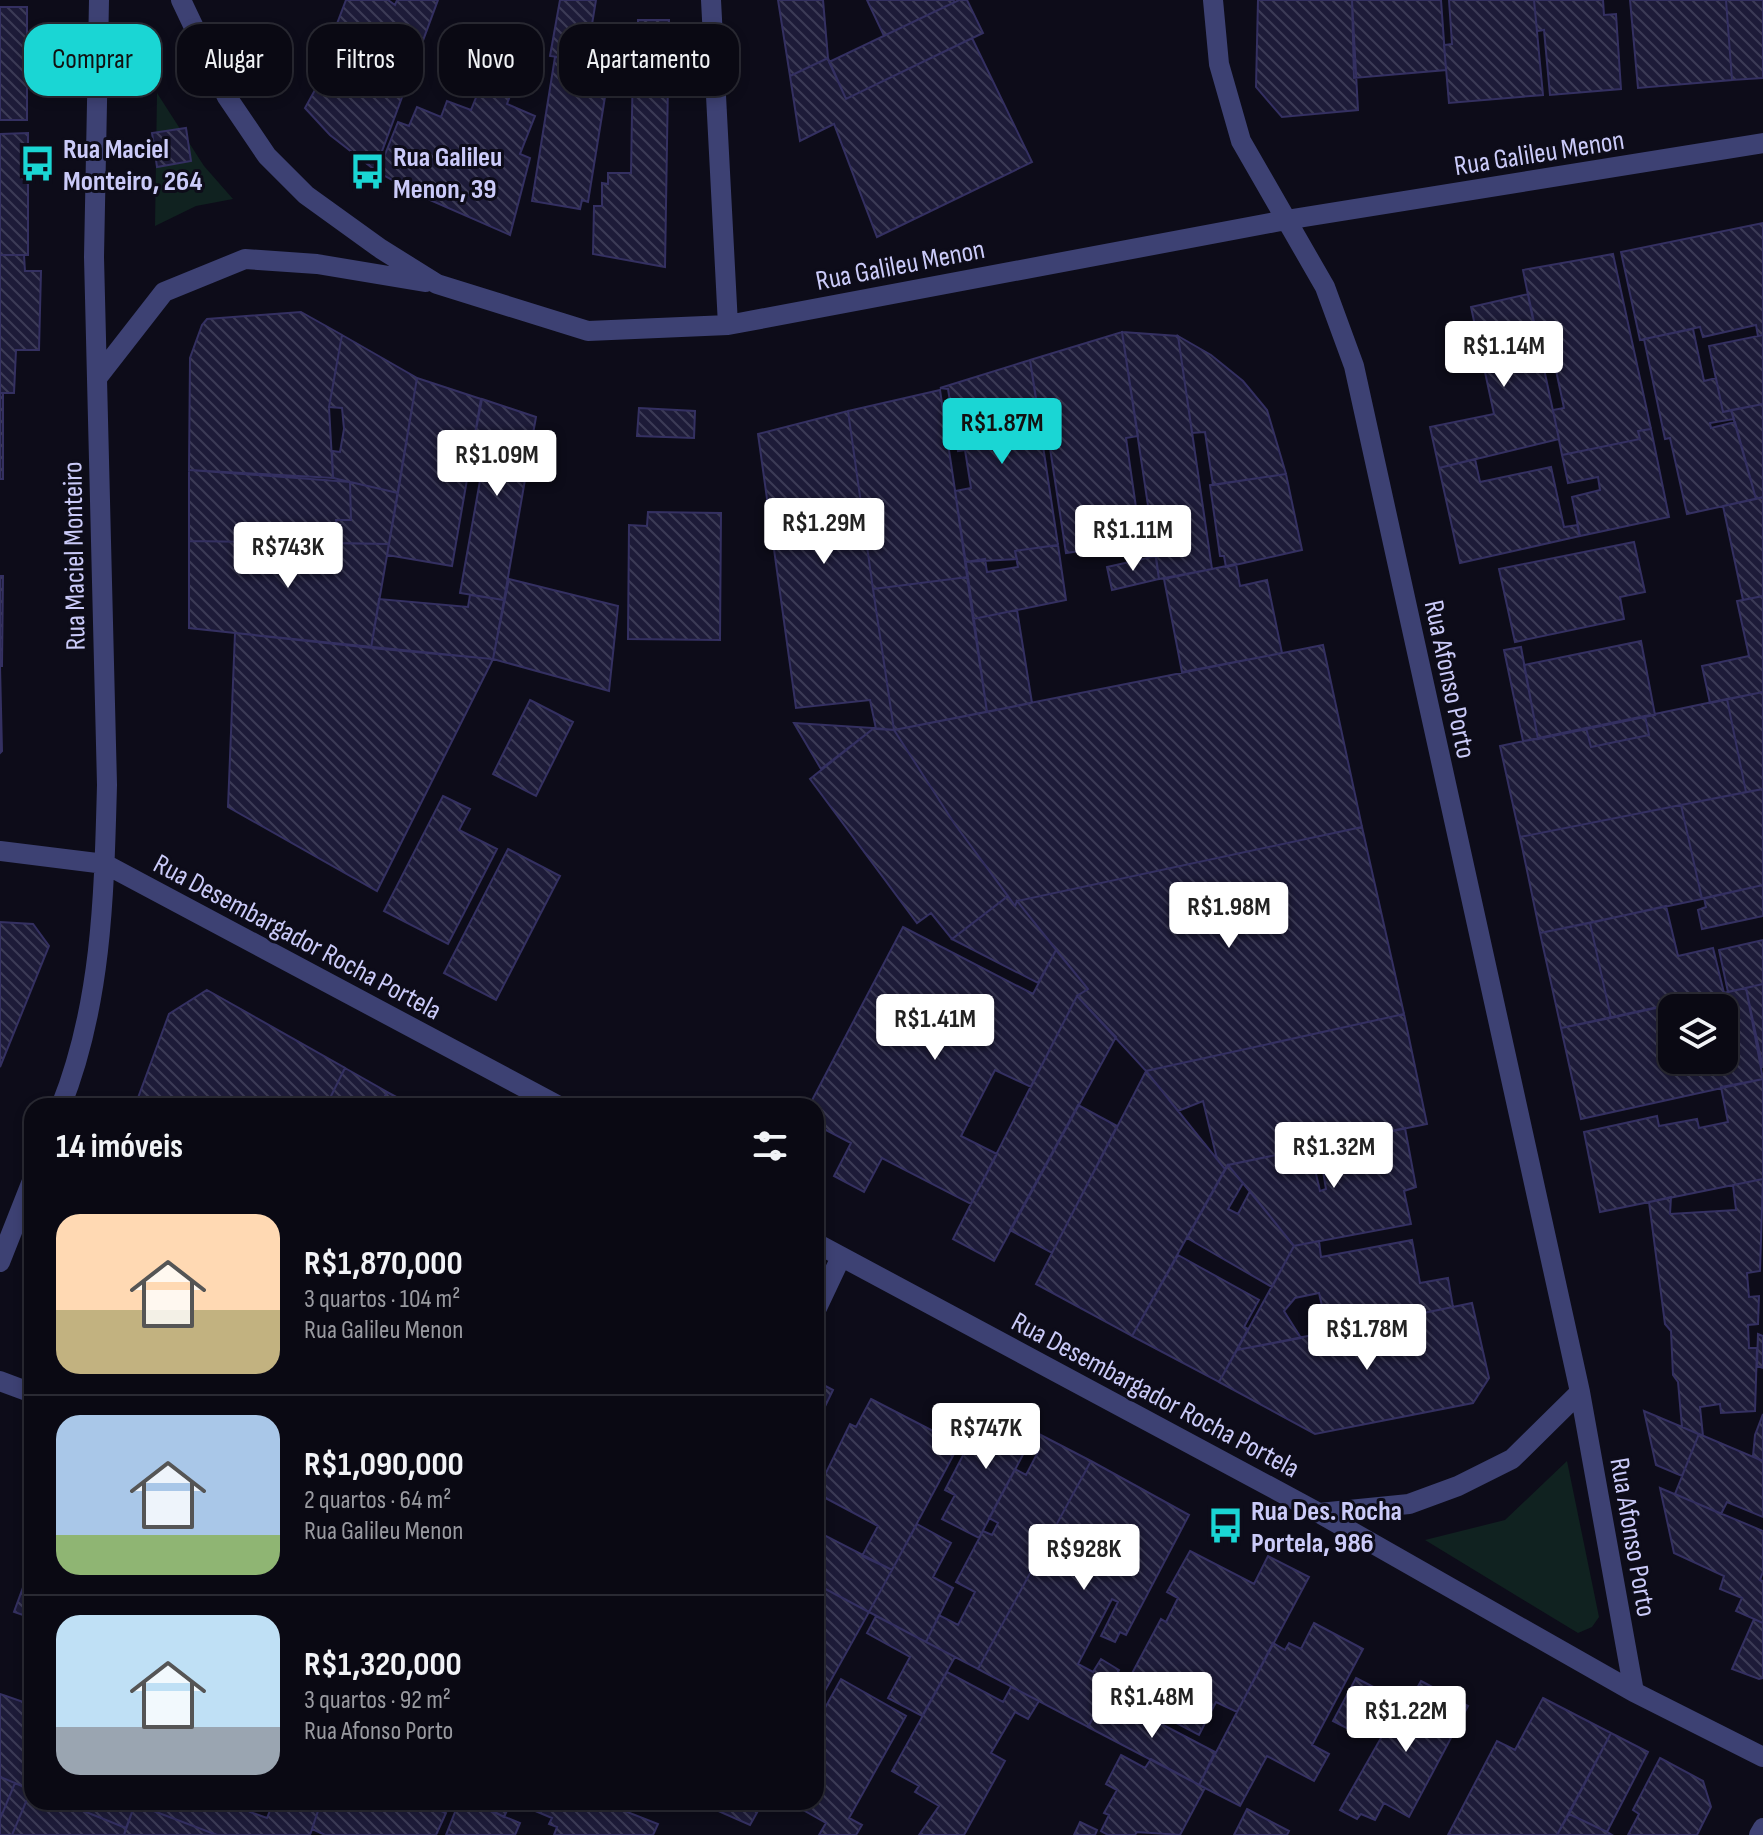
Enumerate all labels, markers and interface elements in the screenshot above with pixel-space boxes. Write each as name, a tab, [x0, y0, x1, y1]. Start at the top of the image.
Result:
chip: Comprar	[24, 24, 161, 96]
chip: Alugar	[177, 24, 292, 96]
chip: Filtros	[308, 24, 423, 96]
chip: Novo	[439, 24, 543, 96]
chip: Apartamento	[559, 24, 739, 96]
street label: Rua Galileu Menon	[1452, 124, 1627, 183]
place label: Rua Maciel Monteiro, 264	[63, 133, 202, 198]
place label: Rua Galileu Menon, 39	[393, 141, 502, 206]
bus stop icon: Rua Maciel Monteiro, 264	[18, 145, 56, 183]
bus stop icon: Rua Galileu Menon, 39	[348, 153, 386, 191]
street label: Rua Galileu Menon	[813, 233, 988, 298]
pin: R$1.14M	[1430, 321, 1578, 389]
text: R$1.14M	[1463, 331, 1545, 362]
pin: R$1.87M	[928, 398, 1076, 466]
text: R$1.87M	[961, 408, 1043, 439]
pin: R$1.09M	[423, 430, 571, 498]
text: R$1.09M	[455, 440, 539, 471]
street label: Rua Maciel Monteiro	[56, 461, 93, 651]
pin: R$1.29M	[750, 498, 898, 566]
pin: R$1.11M	[1059, 505, 1207, 573]
text: R$1.29M	[782, 508, 866, 539]
text: R$1.11M	[1093, 515, 1173, 546]
pin: R$743K	[223, 522, 353, 590]
text: R$743K	[252, 532, 324, 563]
street label: Rua Afonso Porto	[1417, 597, 1482, 761]
street label: Rua Desembargador Rocha Portela	[148, 847, 447, 1027]
pin: R$1.98M	[1155, 882, 1303, 950]
text: R$1.98M	[1187, 892, 1271, 923]
pin: R$1.41M	[861, 994, 1009, 1062]
map controls	[1658, 994, 1738, 1074]
button: layers	[1658, 994, 1738, 1074]
text: R$1.41M	[894, 1004, 976, 1035]
pin: R$1.32M	[1260, 1122, 1408, 1190]
icon: filters	[748, 1124, 792, 1168]
text: 14 imóveis	[56, 1126, 183, 1167]
text: R$1.32M	[1293, 1132, 1375, 1163]
text: R$1,870,000	[304, 1243, 463, 1284]
icon: home	[120, 1246, 216, 1342]
text: 3 quartos · 104 m²	[304, 1284, 460, 1315]
pin: R$1.78M	[1293, 1304, 1441, 1372]
street label: Rua Desembargador Rocha Portela	[1006, 1305, 1305, 1485]
text: R$1.78M	[1326, 1314, 1408, 1345]
text: Rua Galileu Menon	[304, 1315, 463, 1346]
pin: R$747K	[921, 1403, 1051, 1471]
text: R$747K	[950, 1413, 1022, 1444]
text: R$1,090,000	[304, 1444, 464, 1485]
icon: home	[120, 1447, 216, 1543]
street label: Rua Afonso Porto	[1602, 1455, 1663, 1619]
text: 2 quartos · 64 m²	[304, 1485, 451, 1516]
place label: Rua Des. Rocha Portela, 986	[1251, 1495, 1402, 1560]
bus stop icon: Rua Des. Rocha Portela, 986	[1206, 1507, 1244, 1545]
text: Rua Galileu Menon	[304, 1516, 463, 1547]
pin: R$928K	[1019, 1524, 1149, 1592]
text: R$928K	[1047, 1534, 1121, 1565]
text: R$1,320,000	[304, 1644, 462, 1685]
icon: home	[120, 1647, 216, 1743]
pin: R$1.48M	[1078, 1672, 1226, 1740]
text: R$1.48M	[1110, 1682, 1194, 1713]
text: 3 quartos · 92 m²	[304, 1685, 451, 1716]
pin: R$1.22M	[1332, 1686, 1480, 1754]
text: R$1.22M	[1365, 1696, 1447, 1727]
text: Rua Afonso Porto	[304, 1716, 453, 1747]

